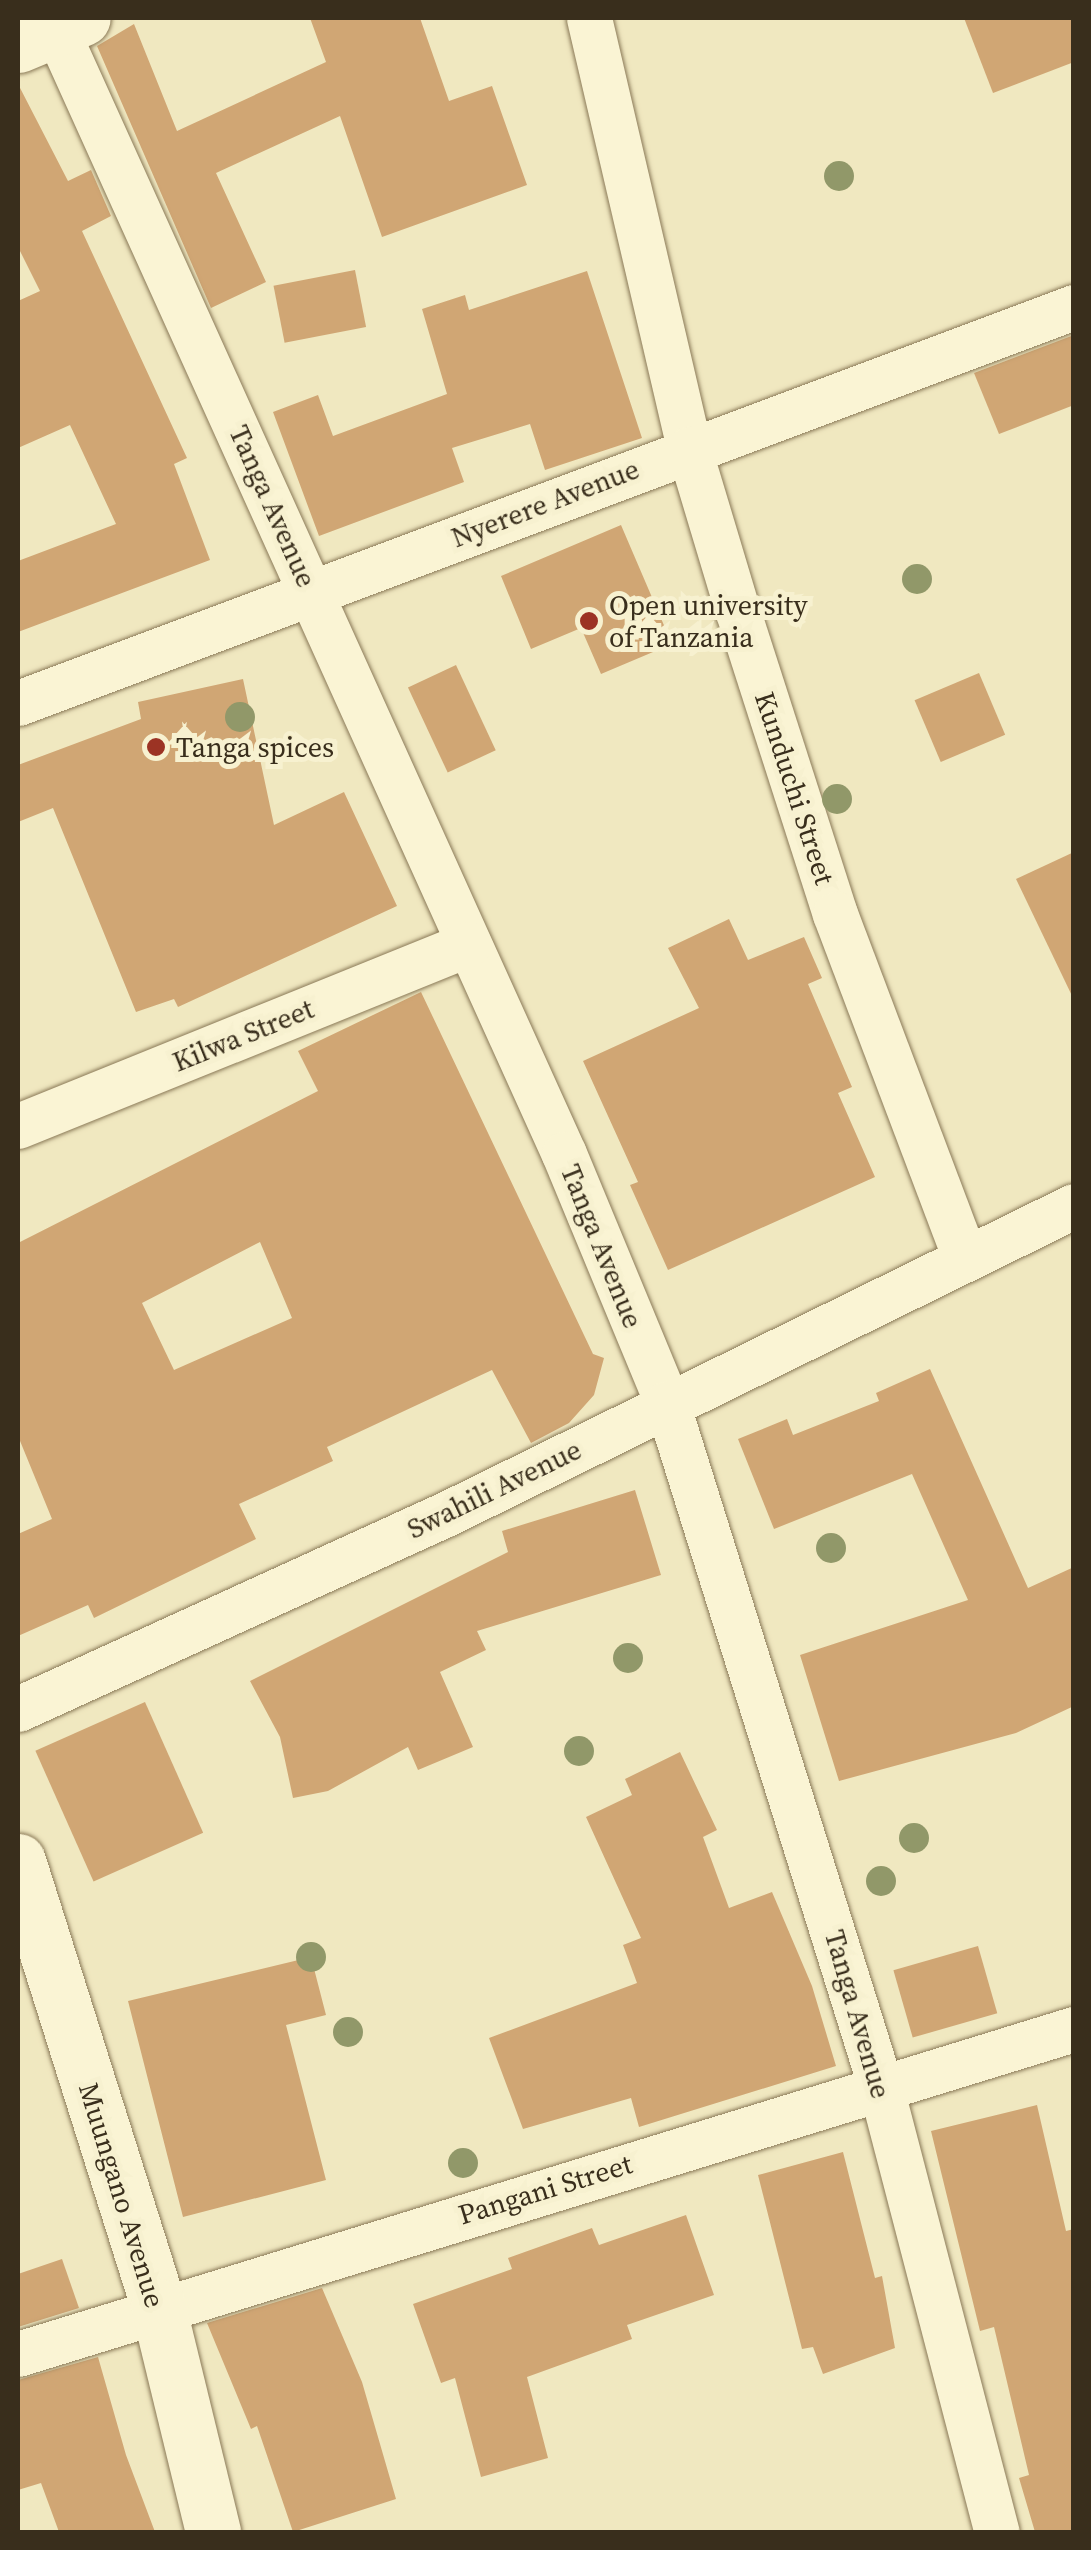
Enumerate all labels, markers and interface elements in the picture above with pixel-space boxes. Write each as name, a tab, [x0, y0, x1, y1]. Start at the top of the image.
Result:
street label: Tanga Avenue	[222, 420, 324, 592]
street label: Nyerere Avenue	[446, 452, 644, 554]
place label: Open university of Tanzania	[609, 588, 807, 654]
marker: Open university of Tanzania	[578, 610, 600, 632]
street label: Kunduchi Street	[748, 687, 842, 889]
place label: Tanga spices	[176, 730, 334, 764]
marker: Tanga spices	[145, 736, 167, 758]
street label: Kilwa Street	[168, 991, 318, 1079]
street label: Tanga Avenue	[554, 1159, 650, 1333]
street label: Swahili Avenue	[402, 1432, 586, 1546]
street label: Tanga Avenue	[818, 1926, 898, 2102]
street label: Muungano Avenue	[72, 2079, 172, 2311]
street label: Pangani Street	[454, 2147, 636, 2231]

